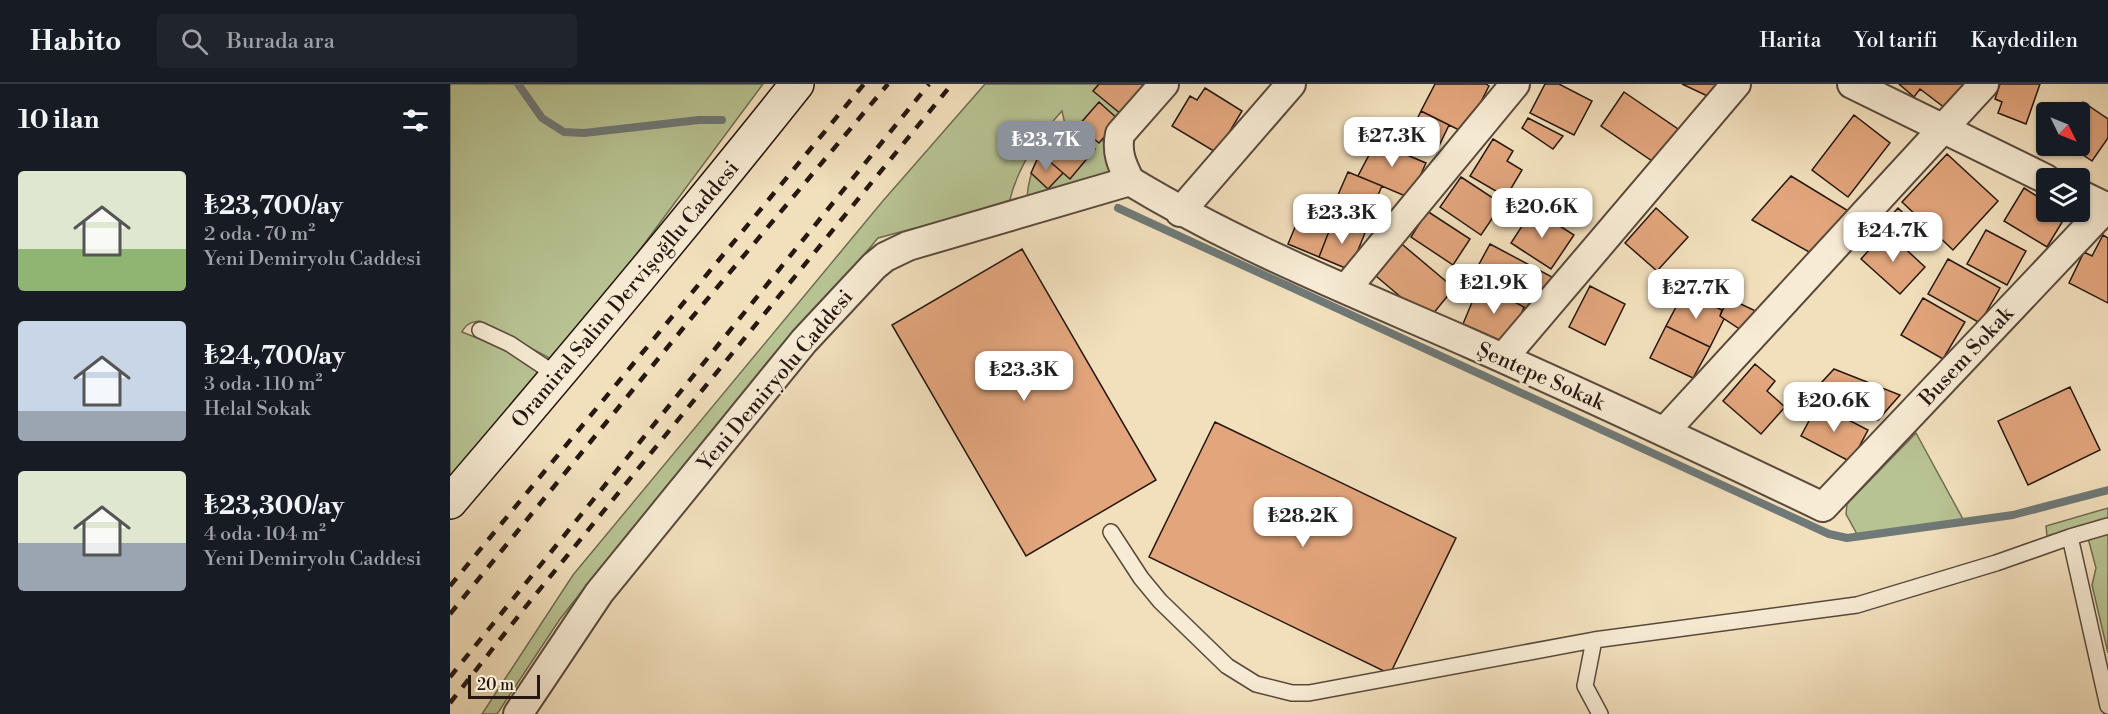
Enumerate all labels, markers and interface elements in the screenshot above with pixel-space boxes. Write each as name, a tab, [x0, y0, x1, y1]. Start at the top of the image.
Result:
search box	[157, 14, 577, 68]
text: Habito	[30, 24, 121, 59]
icon: search	[178, 25, 211, 58]
text: Burada ara	[226, 28, 335, 55]
text: Harita	[1759, 28, 1821, 54]
text: Yol tarifi	[1854, 28, 1938, 54]
text: Kaydedilen	[1971, 28, 2078, 54]
north arrow	[2036, 102, 2090, 156]
map controls	[2036, 102, 2090, 222]
text: 10 ilan	[18, 104, 100, 136]
icon: filters	[399, 104, 432, 137]
pin: ₺27.3K	[1343, 117, 1441, 168]
pin: ₺23.7K	[997, 121, 1095, 172]
text: ₺27.3K	[1358, 124, 1426, 149]
text: ₺23.7K	[1011, 128, 1081, 153]
street label: Oramiral Salim Dervişoğllu Caddesi	[506, 156, 745, 433]
button: layers	[2036, 168, 2090, 222]
pin: ₺20.6K	[1493, 188, 1591, 239]
text: ₺23,700/ay	[204, 190, 343, 222]
pin: ₺23.3K	[1293, 194, 1391, 245]
icon: home	[66, 195, 138, 267]
text: ₺20.6K	[1506, 195, 1578, 220]
text: ₺23.3K	[1307, 201, 1377, 226]
pin: ₺24.7K	[1844, 212, 1942, 263]
text: ₺24.7K	[1857, 219, 1929, 244]
text: 2 oda · 70 m²	[204, 222, 315, 247]
text: Yeni Demiryolu Caddesi	[204, 247, 422, 272]
pin: ₺21.9K	[1445, 264, 1543, 315]
pin: ₺27.7K	[1647, 269, 1745, 320]
text: ₺21.9K	[1460, 271, 1528, 296]
text: ₺27.7K	[1662, 276, 1730, 301]
street label: Yeni Demiryolu Caddesi	[692, 285, 859, 477]
street label: Busem Sokak	[1913, 301, 2020, 412]
street label: Şentepe Sokak	[1473, 337, 1609, 417]
text: ₺24,700/ay	[204, 340, 345, 372]
icon: home	[66, 345, 138, 417]
pin: ₺23.3K	[975, 351, 1073, 402]
text: ₺23.3K	[989, 358, 1059, 383]
text: 3 oda · 110 m²	[204, 372, 323, 397]
pin: ₺20.6K	[1785, 382, 1883, 433]
text: ₺20.6K	[1798, 389, 1870, 414]
text: Helal Sokak	[204, 397, 311, 422]
text: ₺23,300/ay	[204, 490, 344, 522]
icon: home	[66, 495, 138, 567]
pin: ₺28.2K	[1254, 497, 1352, 548]
text: ₺28.2K	[1268, 504, 1338, 529]
text: 4 oda · 104 m²	[204, 522, 326, 547]
text: Yeni Demiryolu Caddesi	[204, 547, 422, 572]
scale bar	[468, 672, 540, 700]
text: 20 m	[477, 675, 514, 695]

